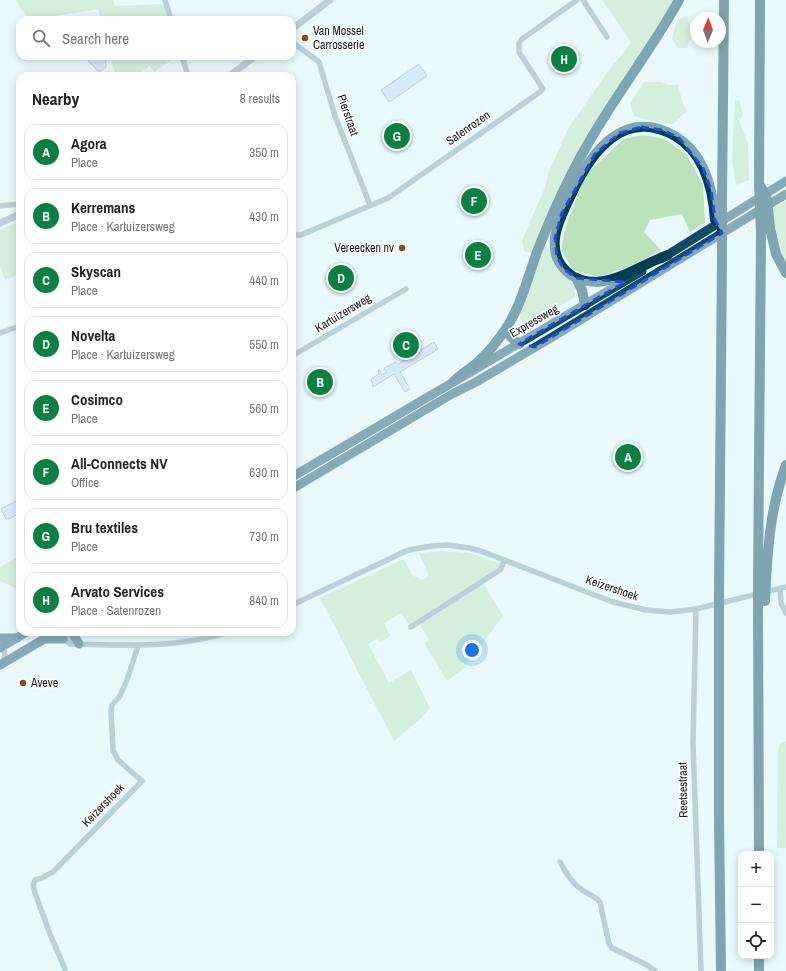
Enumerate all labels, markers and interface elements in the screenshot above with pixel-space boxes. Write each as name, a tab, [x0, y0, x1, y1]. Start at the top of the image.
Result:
north arrow	[690, 12, 726, 48]
search box	[16, 16, 296, 60]
place label: Van Mossel Carrosserie	[313, 23, 364, 53]
icon: search	[30, 27, 52, 49]
text: Search here	[62, 28, 129, 49]
marker: Van Mossel Carrosserie	[300, 33, 310, 43]
pin: H	[551, 44, 577, 74]
text: Nearby	[32, 87, 79, 110]
text: 8 results	[240, 90, 280, 107]
street label: Pierstraat	[333, 92, 363, 138]
street label: Satenrozen	[443, 107, 493, 149]
pin: G	[384, 121, 410, 151]
text: Agora	[71, 133, 107, 154]
text: A	[42, 144, 50, 161]
text: 350 m	[249, 144, 279, 161]
text: Place	[71, 154, 98, 171]
pin: F	[461, 186, 487, 216]
text: Kerremans	[71, 197, 135, 218]
text: B	[42, 208, 50, 225]
text: 430 m	[249, 208, 279, 225]
text: Place · Kartuizersweg	[71, 218, 175, 235]
place label: Vereecken nv	[334, 240, 394, 256]
pin: E	[465, 240, 491, 270]
marker: Vereecken nv	[397, 243, 407, 253]
text: Skyscan	[71, 261, 121, 282]
pin: D	[328, 263, 354, 293]
text: C	[42, 272, 50, 289]
text: 440 m	[249, 272, 279, 289]
text: Place	[71, 282, 98, 299]
street label: Kartuizersweg	[312, 290, 375, 336]
street label: Expressweg	[507, 300, 562, 341]
text: Novelta	[71, 325, 115, 346]
pin: C	[393, 330, 419, 360]
text: D	[42, 336, 50, 353]
text: 550 m	[249, 336, 279, 353]
text: Place · Kartuizersweg	[71, 346, 175, 363]
pin: B	[307, 367, 333, 397]
text: Cosimco	[71, 389, 123, 410]
text: E	[42, 400, 50, 417]
text: 560 m	[249, 400, 279, 417]
text: Place	[71, 410, 98, 427]
pin: A	[615, 442, 641, 472]
text: All-Connects NV	[71, 453, 167, 474]
text: F	[43, 464, 49, 481]
text: 630 m	[249, 464, 279, 481]
text: Office	[71, 474, 99, 491]
text: Bru textiles	[71, 517, 138, 538]
text: G	[42, 528, 50, 545]
text: 730 m	[249, 528, 279, 545]
text: Place	[71, 538, 98, 555]
street label: Keizershoek	[584, 572, 641, 604]
text: Arvato Services	[71, 581, 164, 602]
text: H	[42, 592, 50, 609]
text: 840 m	[249, 592, 279, 609]
text: Place · Satenrozen	[71, 602, 161, 619]
your location	[462, 640, 482, 660]
place label: Aveve	[30, 675, 58, 691]
marker: Aveve	[18, 678, 28, 688]
street label: Reetsestraat	[675, 762, 691, 818]
street label: Keizershoek	[78, 780, 128, 830]
map controls	[738, 851, 774, 959]
button: +	[738, 851, 774, 887]
button: −	[738, 887, 774, 923]
button: locate	[738, 923, 774, 959]

